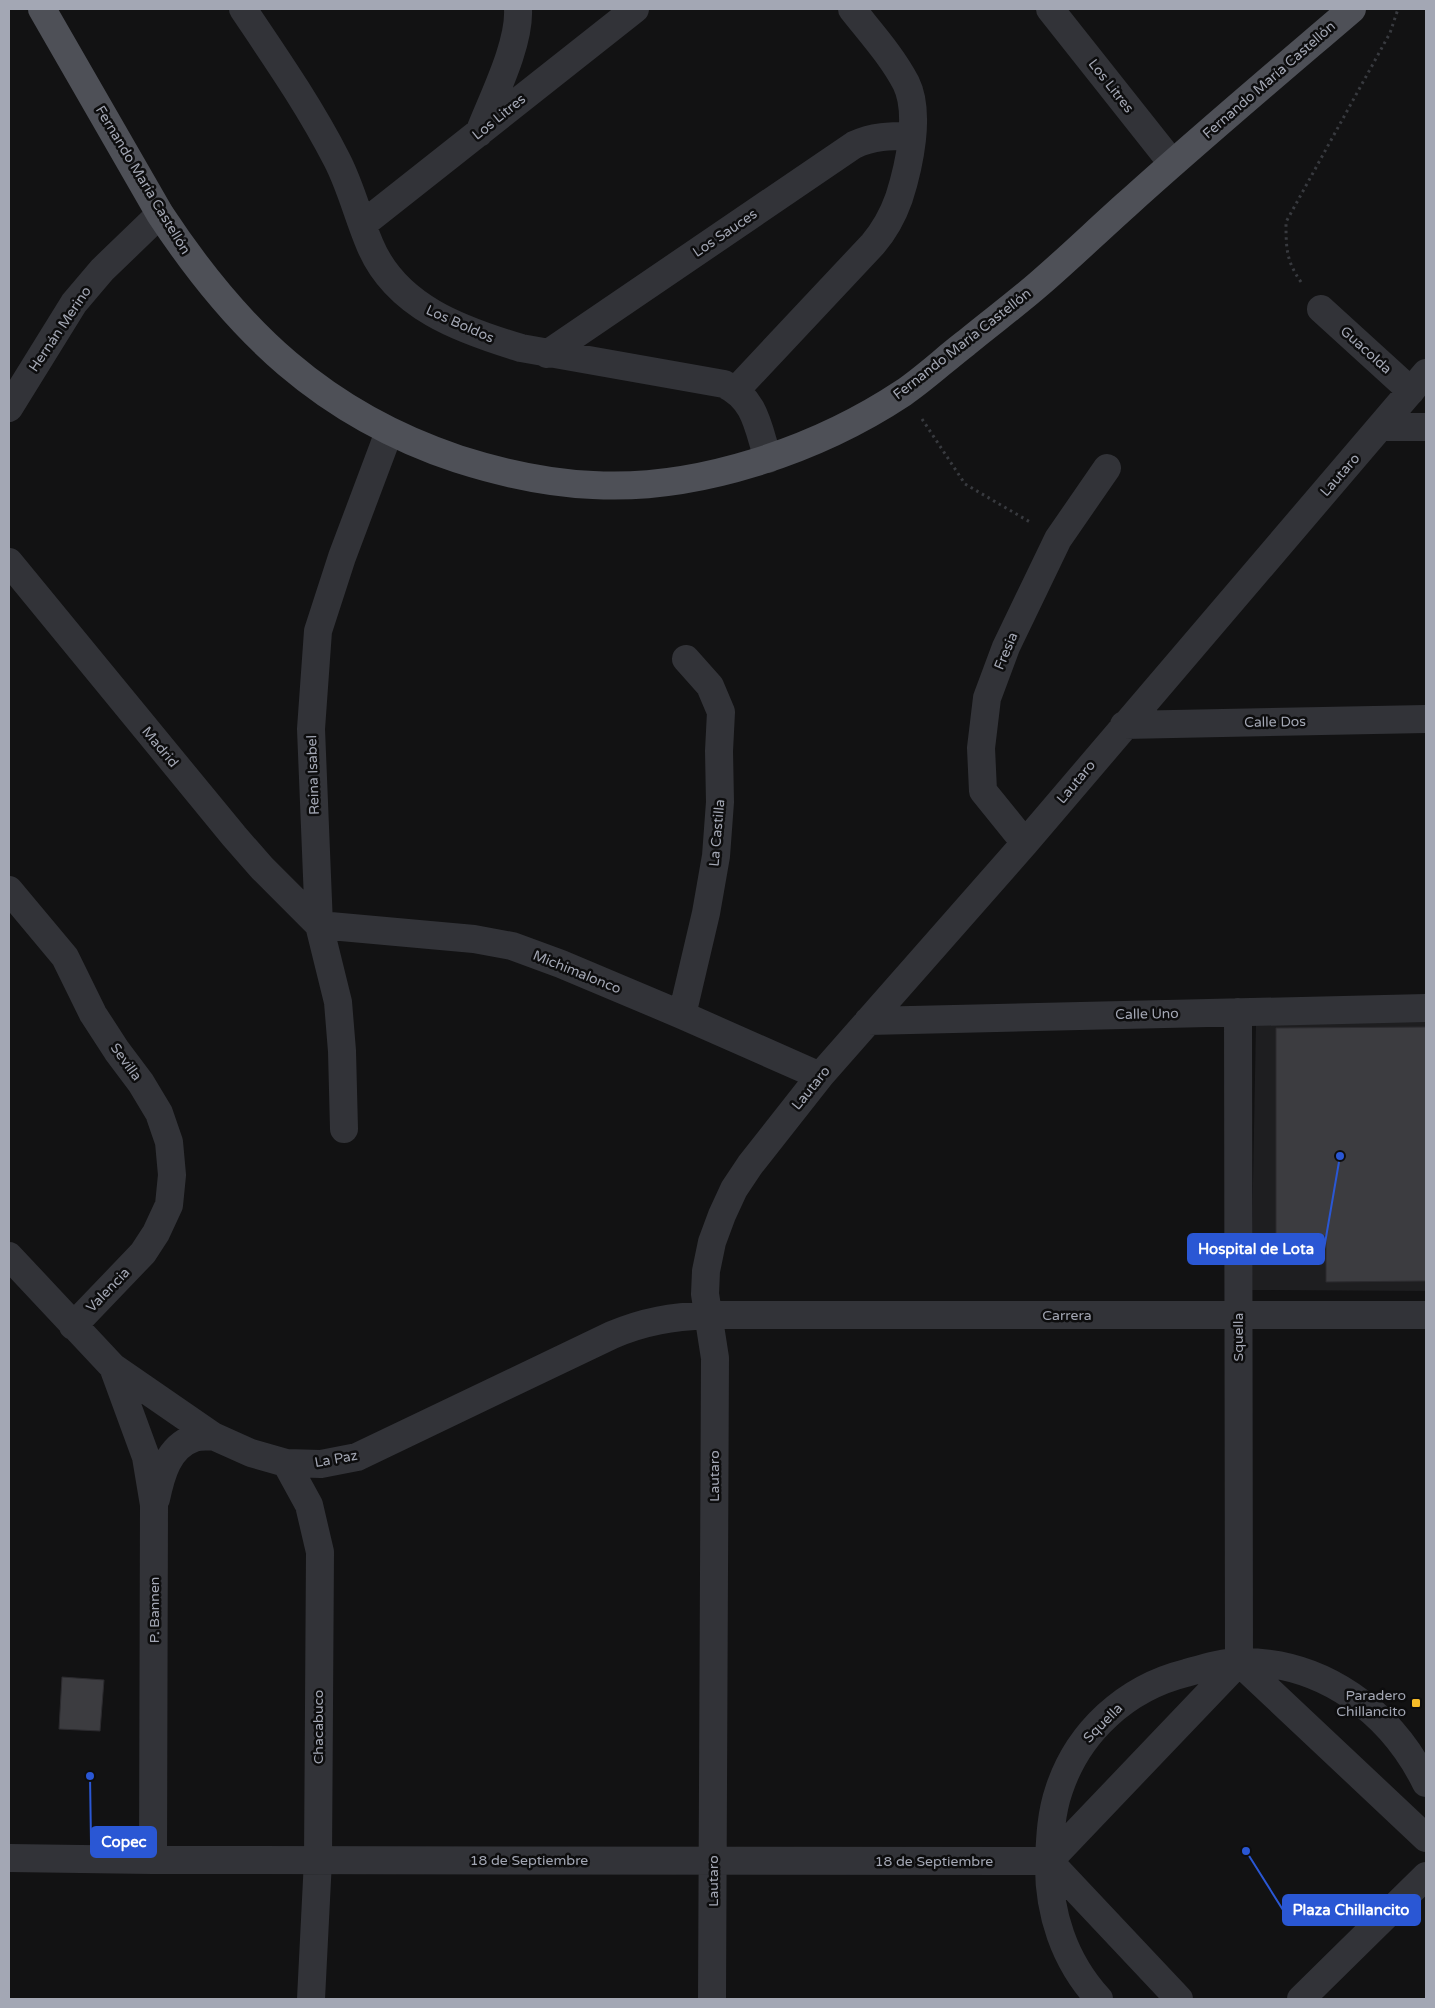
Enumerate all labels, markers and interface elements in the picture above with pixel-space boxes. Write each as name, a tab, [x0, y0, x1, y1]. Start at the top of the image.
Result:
street label: Fernando María Castellón	[1199, 18, 1339, 142]
street label: Los Litres	[1085, 56, 1137, 117]
street label: Los Litres	[469, 90, 529, 144]
street label: Fernando María Castellón	[92, 103, 194, 257]
street label: Los Sauces	[690, 205, 761, 261]
street label: Hernán Merino	[25, 283, 95, 375]
street label: Fernando María Castellón	[890, 285, 1034, 403]
street label: Los Boldos	[423, 301, 497, 347]
street label: Guacolda	[1337, 323, 1395, 377]
street label: Lautaro	[1317, 450, 1363, 500]
street label: Fresia	[990, 630, 1022, 672]
street label: Calle Dos	[1244, 713, 1306, 731]
street label: Madrid	[138, 723, 182, 771]
street label: Reina Isabel	[303, 735, 323, 815]
street label: Lautaro	[1053, 757, 1099, 807]
street label: La Castilla	[706, 799, 728, 867]
street label: Michimalonco	[530, 947, 624, 997]
street label: Calle Uno	[1115, 1005, 1179, 1023]
street label: Sevilla	[107, 1040, 145, 1084]
street label: Lautaro	[788, 1063, 834, 1113]
callout: Hospital de Lota	[1188, 1234, 1324, 1264]
text: Hospital de Lota	[1198, 1240, 1314, 1259]
street label: Valencia	[83, 1264, 133, 1316]
street label: Carrera	[1042, 1307, 1092, 1324]
street label: Squella	[1230, 1313, 1247, 1361]
street label: La Paz	[313, 1447, 359, 1471]
street label: Lautaro	[706, 1450, 723, 1502]
street label: P. Bannen	[146, 1577, 163, 1643]
place label: Paradero Chillancito	[1336, 1687, 1406, 1720]
street label: Chacabuco	[310, 1690, 327, 1764]
marker: Paradero Chillancito	[1410, 1697, 1422, 1709]
street label: Squella	[1080, 1700, 1126, 1746]
callout: Copec	[91, 1827, 156, 1857]
text: Copec	[101, 1833, 147, 1852]
street label: 18 de Septiembre	[470, 1852, 588, 1869]
street label: 18 de Septiembre	[875, 1853, 993, 1870]
street label: Lautaro	[705, 1855, 722, 1907]
callout: Plaza Chillancito	[1283, 1895, 1420, 1925]
text: Plaza Chillancito	[1293, 1901, 1409, 1919]

